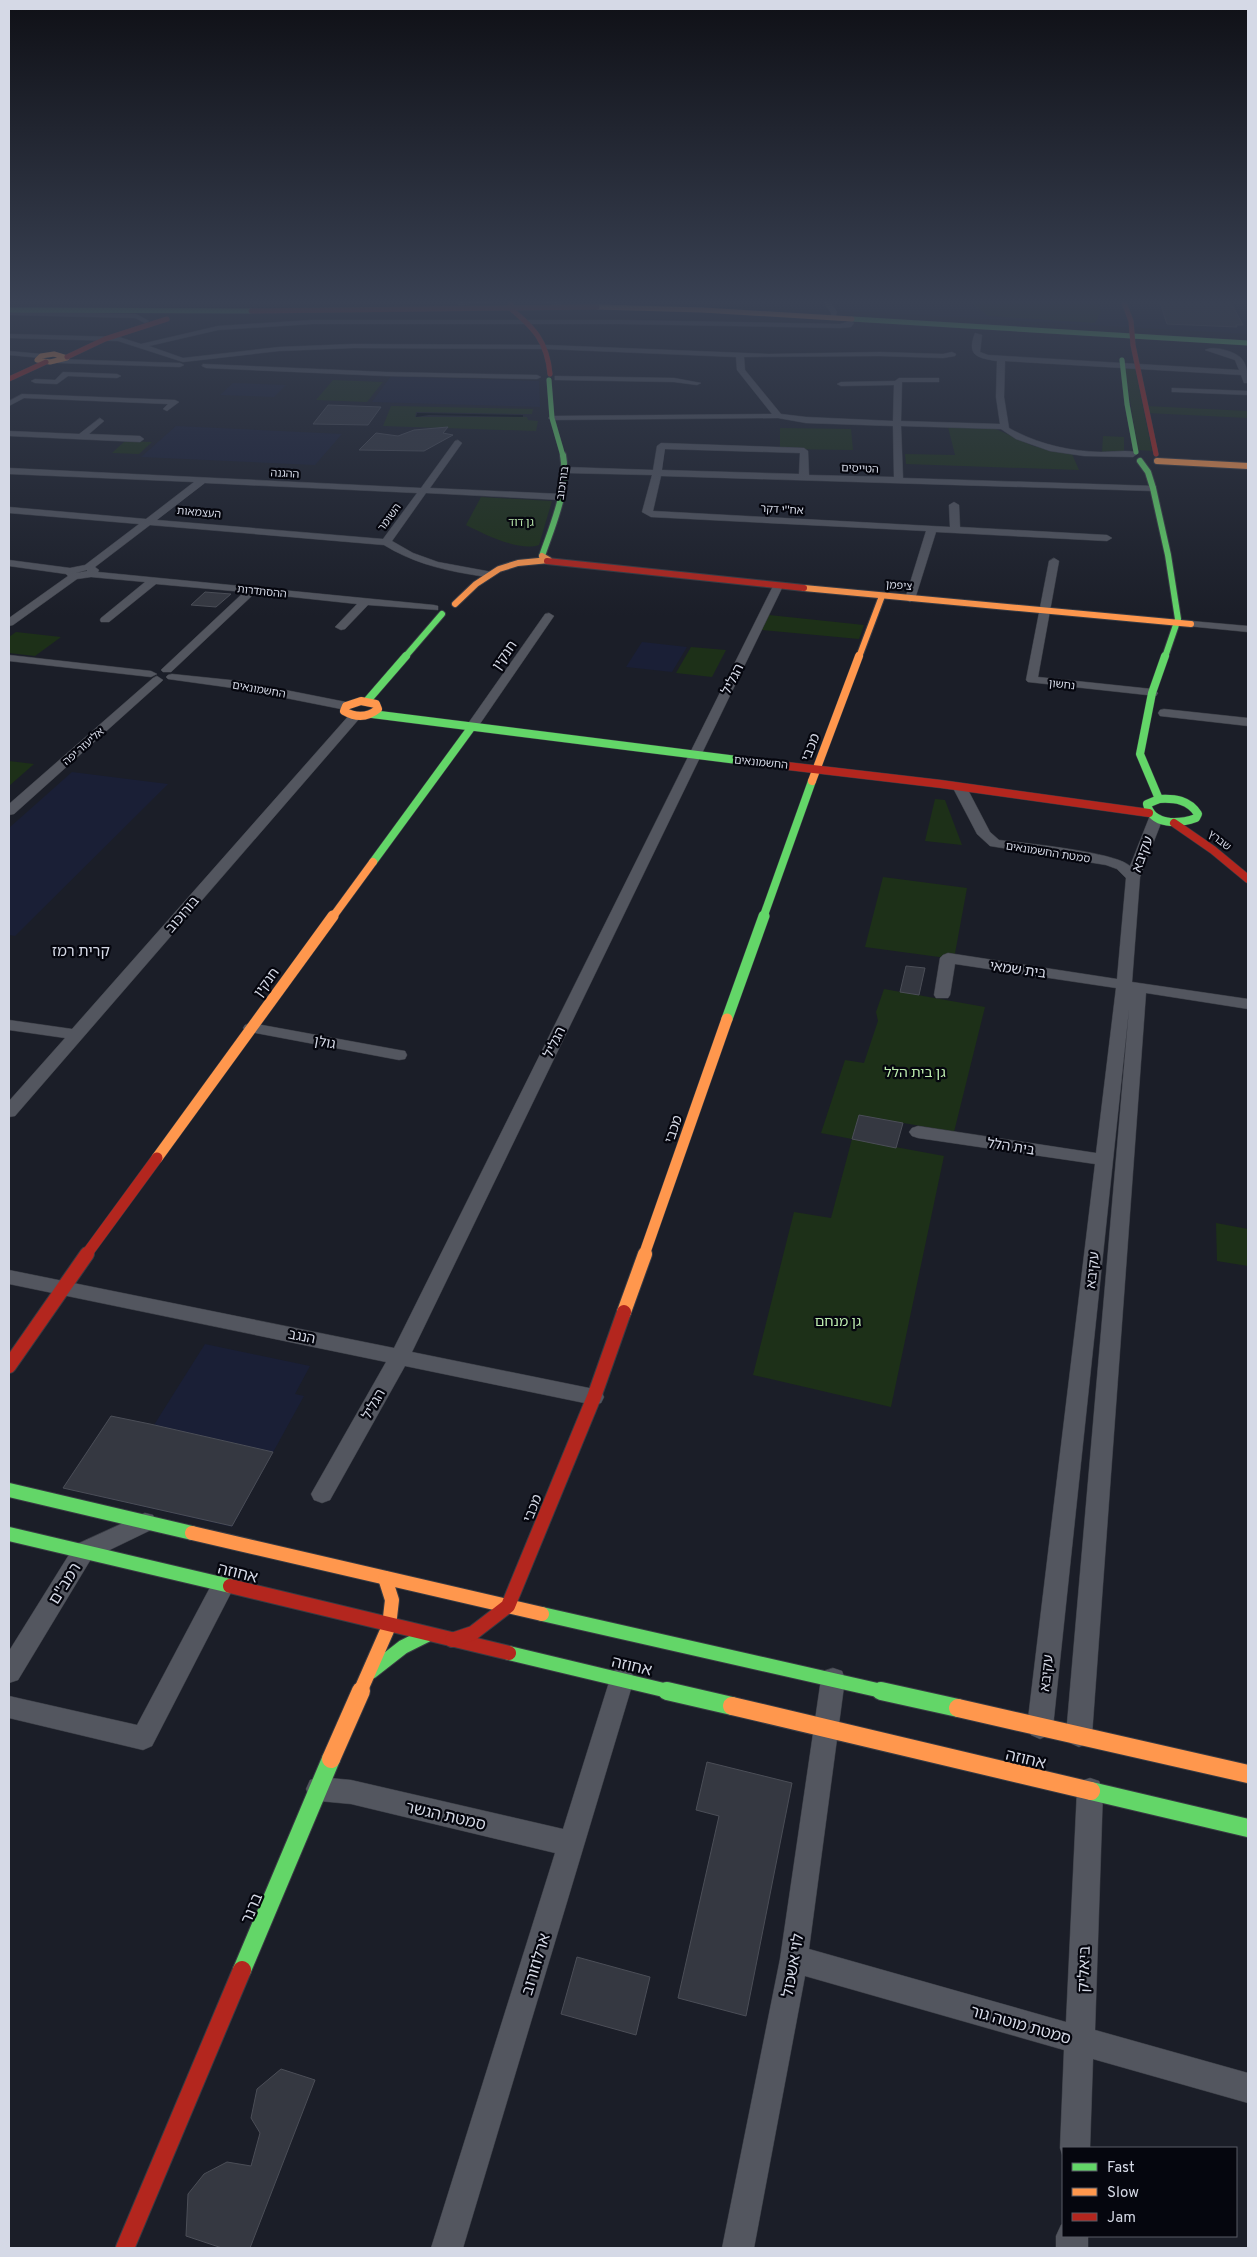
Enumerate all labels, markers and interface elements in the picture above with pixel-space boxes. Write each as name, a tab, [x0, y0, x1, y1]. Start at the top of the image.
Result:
street label: הטייסים	[841, 461, 879, 477]
street label: בורוכוב	[554, 465, 572, 501]
street label: ההגנה	[270, 466, 300, 482]
street label: השומר	[375, 501, 405, 534]
street label: אח''י דקר	[760, 502, 804, 518]
street label: העצמאות	[176, 504, 222, 522]
park label: גן דוד	[508, 516, 534, 530]
street label: ציפמן	[885, 578, 913, 594]
street label: ההסתדרות	[236, 582, 288, 602]
street label: חנקין	[489, 638, 521, 674]
street label: הגליל	[718, 661, 748, 698]
street label: נחשון	[1048, 677, 1076, 693]
street label: החשמונאים	[231, 678, 287, 702]
street label: אליעזר יפה	[60, 725, 107, 769]
street label: מכבי	[798, 731, 824, 764]
street label: החשמונאים	[733, 753, 789, 773]
street label: שברץ	[1205, 827, 1234, 854]
street label: עקיבא	[1129, 834, 1158, 875]
street label: סמטת החשמונאים	[1005, 839, 1091, 867]
street label: בורוכוב	[163, 893, 204, 937]
district label: קרית רמז	[52, 943, 110, 962]
street label: בית שמאי	[988, 958, 1047, 983]
street label: חנקין	[251, 965, 284, 1001]
street label: הגליל	[541, 1024, 570, 1061]
street label: גולן	[313, 1033, 337, 1054]
park label: גן בית הלל	[884, 1065, 946, 1082]
street label: מכבי	[662, 1113, 687, 1146]
street label: בית הלל	[986, 1135, 1036, 1160]
street label: עקיבא	[1083, 1251, 1104, 1290]
park label: גן מנחם	[815, 1314, 861, 1331]
street label: הנגב	[287, 1327, 317, 1348]
street label: הגליל	[359, 1386, 390, 1423]
street label: מכבי	[520, 1492, 547, 1525]
street label: אחוזה	[215, 1559, 260, 1589]
street label: רמב"ם	[45, 1560, 86, 1609]
street label: אחוזה	[609, 1653, 654, 1681]
street label: עקיבא	[1037, 1654, 1058, 1693]
street label: אחוזה	[1003, 1746, 1048, 1774]
street label: סמטת הגשר	[404, 1798, 488, 1836]
street label: ברנר	[237, 1890, 268, 1927]
street label: ארלוזורוב	[518, 1931, 556, 1998]
street label: לוי אשכול	[779, 1932, 809, 1999]
street label: ביאליק	[1074, 1945, 1096, 1993]
street label: סמטת מוטה גור	[968, 2002, 1073, 2050]
legend	[1062, 2147, 1237, 2237]
text: Fast	[1107, 2159, 1135, 2178]
text: Slow	[1107, 2184, 1139, 2203]
text: Jam	[1107, 2209, 1136, 2228]

